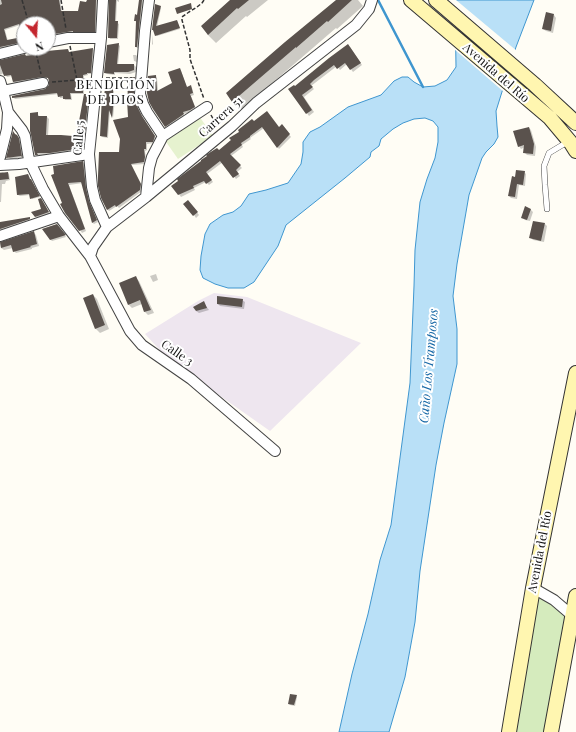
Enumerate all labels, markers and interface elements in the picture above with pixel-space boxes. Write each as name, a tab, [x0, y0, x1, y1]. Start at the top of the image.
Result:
north arrow	[16, 16, 56, 56]
text: N	[33, 39, 46, 55]
street label: Avenida del Río	[460, 40, 532, 106]
district label: BENDICIÓN DE DIOS	[76, 77, 156, 108]
street label: Carrera 51	[196, 93, 246, 141]
street label: Calle 5	[71, 120, 87, 156]
water label: Caño Los Tramposos	[416, 308, 442, 424]
street label: Calle 3	[158, 337, 196, 369]
street label: Avenida del Río	[525, 510, 555, 594]

